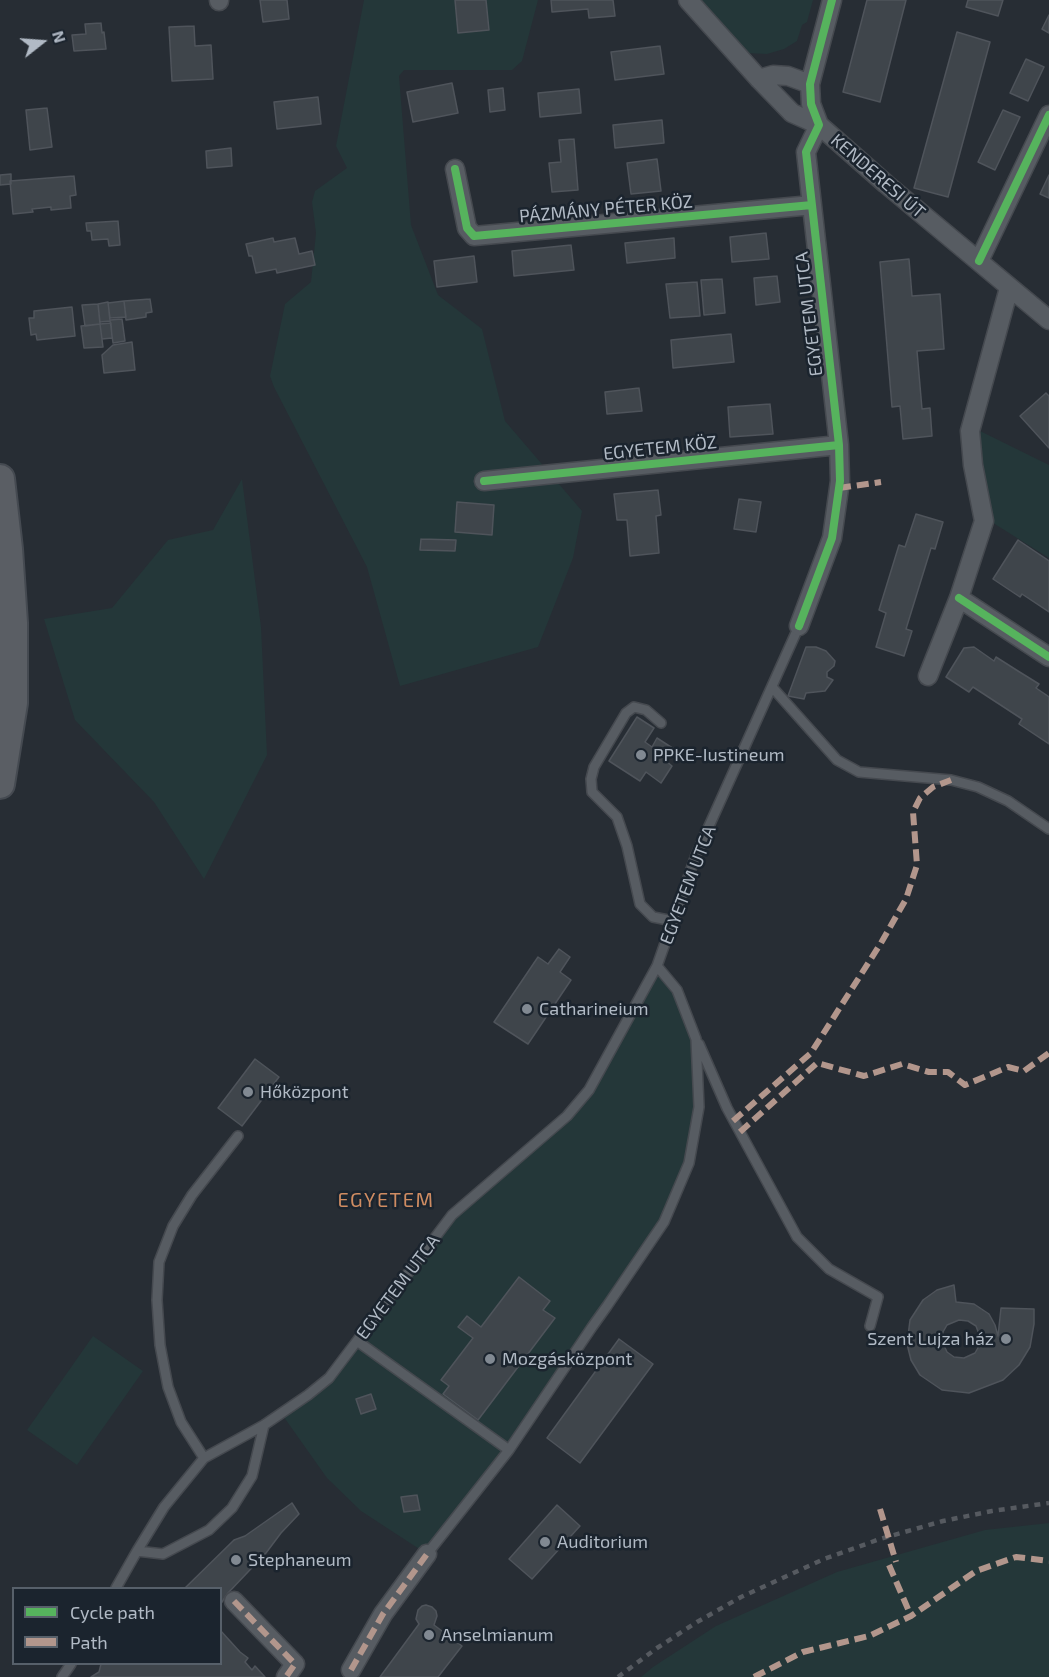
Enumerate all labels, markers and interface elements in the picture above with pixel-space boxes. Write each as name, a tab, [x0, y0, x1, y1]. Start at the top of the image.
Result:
north arrow	[12, 12, 72, 72]
text: N	[49, 28, 70, 45]
street label: KENDERESI ÚT	[826, 129, 930, 223]
street label: PÁZMÁNY PÉTER KÖZ	[518, 191, 694, 227]
street label: EGYETEM UTCA	[791, 250, 827, 378]
street label: EGYETEM KÖZ	[602, 431, 718, 465]
place label: PPKE-Iustineum	[653, 744, 784, 766]
marker: PPKE-Iustineum	[634, 748, 648, 762]
street label: EGYETEM UTCA	[655, 823, 721, 947]
place label: Catharineium	[539, 998, 649, 1020]
marker: Catharineium	[520, 1002, 534, 1016]
place label: Hőközpont	[260, 1081, 349, 1103]
marker: Hőközpont	[241, 1085, 255, 1099]
district label: EGYETEM	[338, 1188, 434, 1212]
street label: EGYETEM UTCA	[352, 1230, 444, 1344]
place label: Szent Lujza ház	[867, 1328, 994, 1350]
marker: Szent Lujza ház	[999, 1332, 1013, 1346]
place label: Mozgásközpont	[502, 1348, 632, 1370]
marker: Mozgásközpont	[483, 1352, 497, 1366]
place label: Auditorium	[557, 1531, 648, 1553]
marker: Auditorium	[538, 1535, 552, 1549]
place label: Stephaneum	[248, 1549, 351, 1571]
marker: Stephaneum	[229, 1553, 243, 1567]
legend	[12, 1587, 222, 1665]
text: Cycle path	[70, 1601, 155, 1623]
place label: Anselmianum	[441, 1624, 553, 1646]
marker: Anselmianum	[422, 1628, 436, 1642]
text: Path	[70, 1631, 108, 1653]

